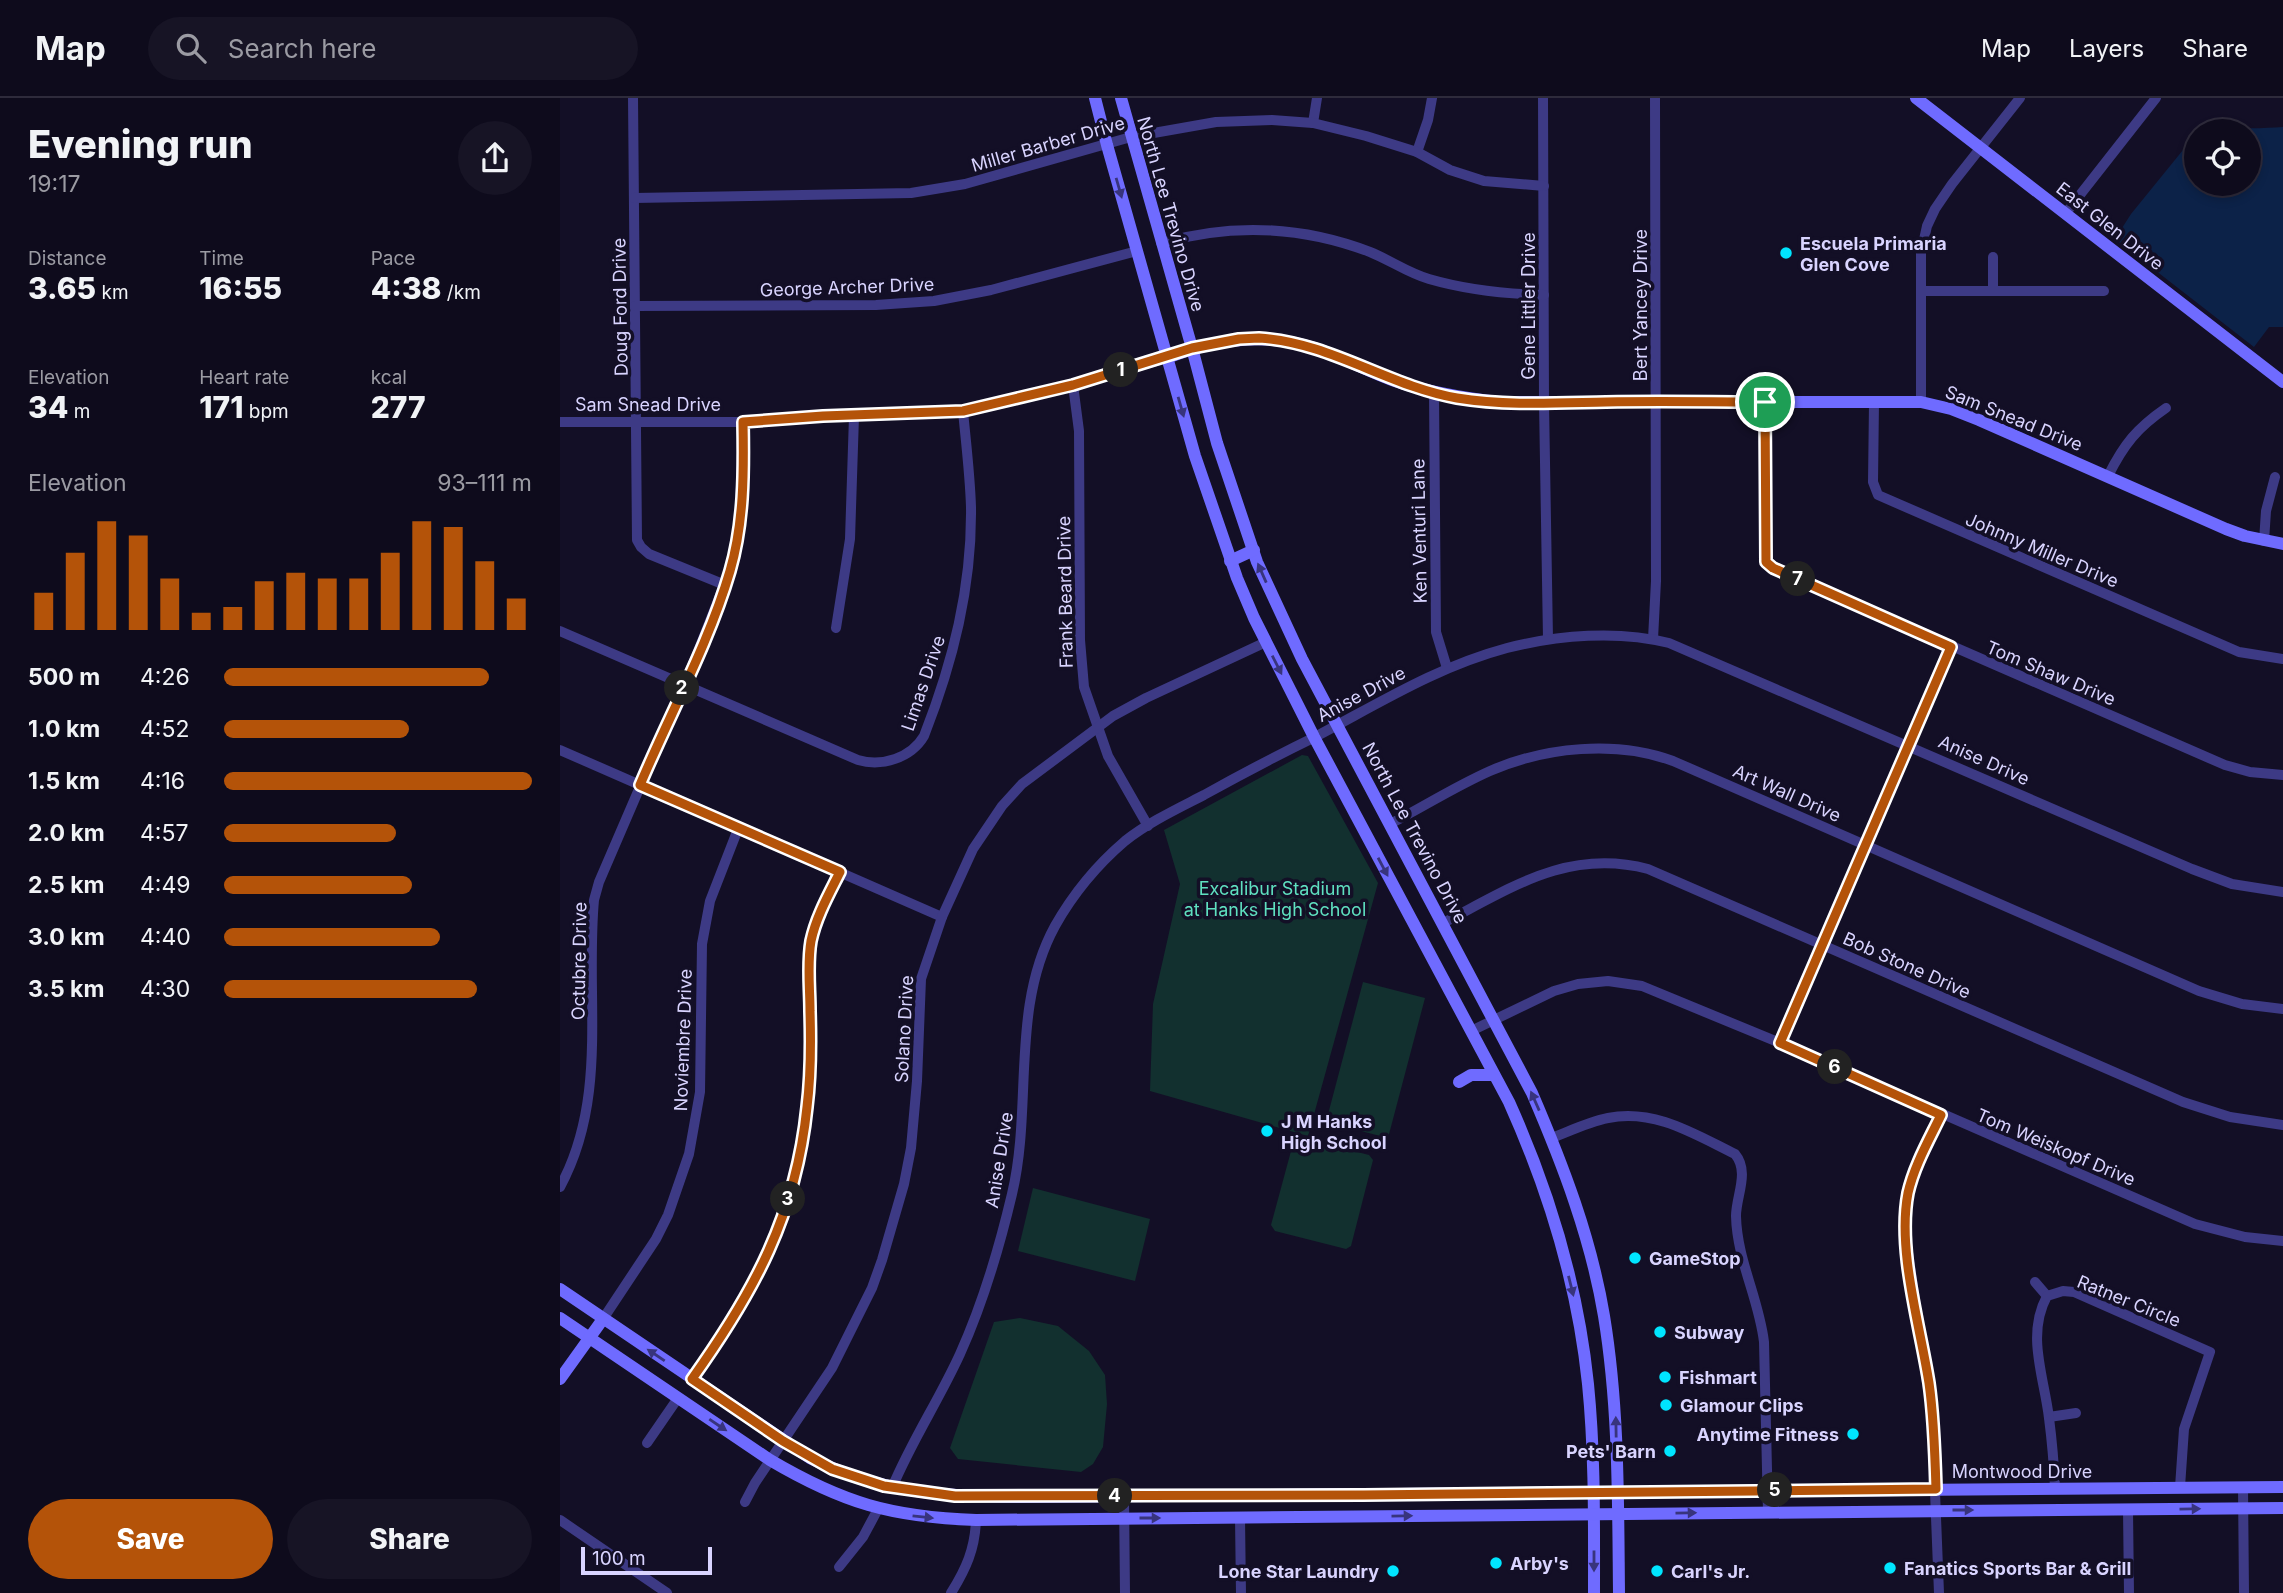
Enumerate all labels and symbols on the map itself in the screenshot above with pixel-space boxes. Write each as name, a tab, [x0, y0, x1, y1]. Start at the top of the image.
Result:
street label: Miller Barber Drive	[969, 112, 1127, 176]
street label: North Lee Trevino Drive	[1133, 114, 1209, 314]
one-way arrow	[1114, 178, 1124, 199]
street label: East Glen Drive	[2052, 178, 2168, 274]
street label: Bert Yancey Drive	[1630, 229, 1651, 381]
street label: Gene Littler Drive	[1518, 232, 1539, 380]
place label: Escuela Primaria Glen Cove	[1800, 233, 1947, 275]
street label: Doug Ford Drive	[608, 238, 632, 376]
marker: Escuela Primaria Glen Cove	[1778, 245, 1794, 261]
street label: George Archer Drive	[759, 273, 935, 301]
pin: 1	[1104, 352, 1138, 388]
pin	[1735, 372, 1795, 432]
street label: Sam Snead Drive	[1942, 381, 2086, 455]
street label: Sam Snead Drive	[575, 394, 721, 415]
one-way arrow	[1176, 396, 1187, 418]
street label: Ken Venturi Lane	[1407, 459, 1431, 603]
street label: Johnny Miller Drive	[1962, 508, 2122, 592]
street label: Frank Beard Drive	[1053, 516, 1077, 668]
pin: 7	[1780, 561, 1816, 596]
one-way arrow	[1256, 563, 1268, 583]
street label: Limas Drive	[897, 632, 949, 734]
street label: Tom Shaw Drive	[1983, 636, 2119, 710]
one-way arrow	[1272, 655, 1283, 675]
street label: Anise Drive	[1313, 662, 1409, 726]
pin: 2	[664, 670, 700, 706]
street label: Anise Drive	[1935, 731, 2033, 789]
street label: North Lee Trevino Drive	[1358, 739, 1472, 927]
street label: Art Wall Drive	[1730, 760, 1844, 826]
one-way arrow	[1377, 857, 1389, 876]
park label: Excalibur Stadium at Hanks High School	[1184, 878, 1366, 920]
street label: Octubre Drive	[567, 902, 591, 1020]
street label: Bob Stone Drive	[1840, 927, 1974, 1003]
street label: Noviembre Drive	[670, 968, 696, 1112]
street label: Solano Drive	[891, 975, 917, 1083]
pin: 6	[1818, 1049, 1852, 1084]
one-way arrow	[1529, 1091, 1541, 1111]
street label: Tom Weiskopf Drive	[1973, 1104, 2139, 1190]
street label: Anise Drive	[981, 1110, 1017, 1210]
place label: J M Hanks High School	[1281, 1111, 1387, 1153]
marker: J M Hanks High School	[1259, 1123, 1275, 1139]
pin: 3	[770, 1182, 806, 1216]
place label: GameStop	[1649, 1248, 1741, 1269]
marker: GameStop	[1627, 1250, 1643, 1266]
street label: Ratner Circle	[2074, 1271, 2184, 1331]
one-way arrow	[1566, 1275, 1577, 1297]
place label: Subway	[1674, 1322, 1744, 1343]
marker: Subway	[1652, 1324, 1668, 1340]
one-way arrow	[647, 1349, 666, 1362]
place label: Fishmart	[1679, 1367, 1757, 1388]
marker: Fishmart	[1657, 1369, 1673, 1385]
place label: Glamour Clips	[1680, 1395, 1804, 1416]
marker: Glamour Clips	[1658, 1397, 1674, 1413]
one-way arrow	[1610, 1416, 1622, 1438]
one-way arrow	[709, 1418, 727, 1432]
place label: Anytime Fitness	[1697, 1424, 1839, 1445]
marker: Anytime Fitness	[1845, 1426, 1861, 1442]
place label: Pets' Barn	[1566, 1441, 1656, 1462]
marker: Pets' Barn	[1662, 1443, 1678, 1459]
street label: Montwood Drive	[1952, 1461, 2092, 1482]
pin: 5	[1758, 1472, 1792, 1508]
pin: 4	[1098, 1478, 1132, 1514]
one-way arrow	[2180, 1503, 2202, 1515]
one-way arrow	[1952, 1504, 1974, 1516]
one-way arrow	[1676, 1507, 1698, 1519]
one-way arrow	[1392, 1510, 1414, 1522]
one-way arrow	[912, 1511, 934, 1522]
one-way arrow	[1140, 1512, 1162, 1524]
scale bar	[581, 1544, 712, 1576]
one-way arrow	[1588, 1550, 1600, 1572]
place label: Arby's	[1510, 1553, 1569, 1574]
marker: Arby's	[1488, 1555, 1504, 1571]
place label: Fanatics Sports Bar & Grill	[1904, 1558, 2131, 1579]
marker: Fanatics Sports Bar & Grill	[1882, 1560, 1898, 1576]
place label: Lone Star Laundry	[1218, 1561, 1379, 1582]
place label: Carl's Jr.	[1671, 1561, 1750, 1582]
marker: Lone Star Laundry	[1385, 1563, 1401, 1579]
marker: Carl's Jr.	[1649, 1563, 1665, 1579]

